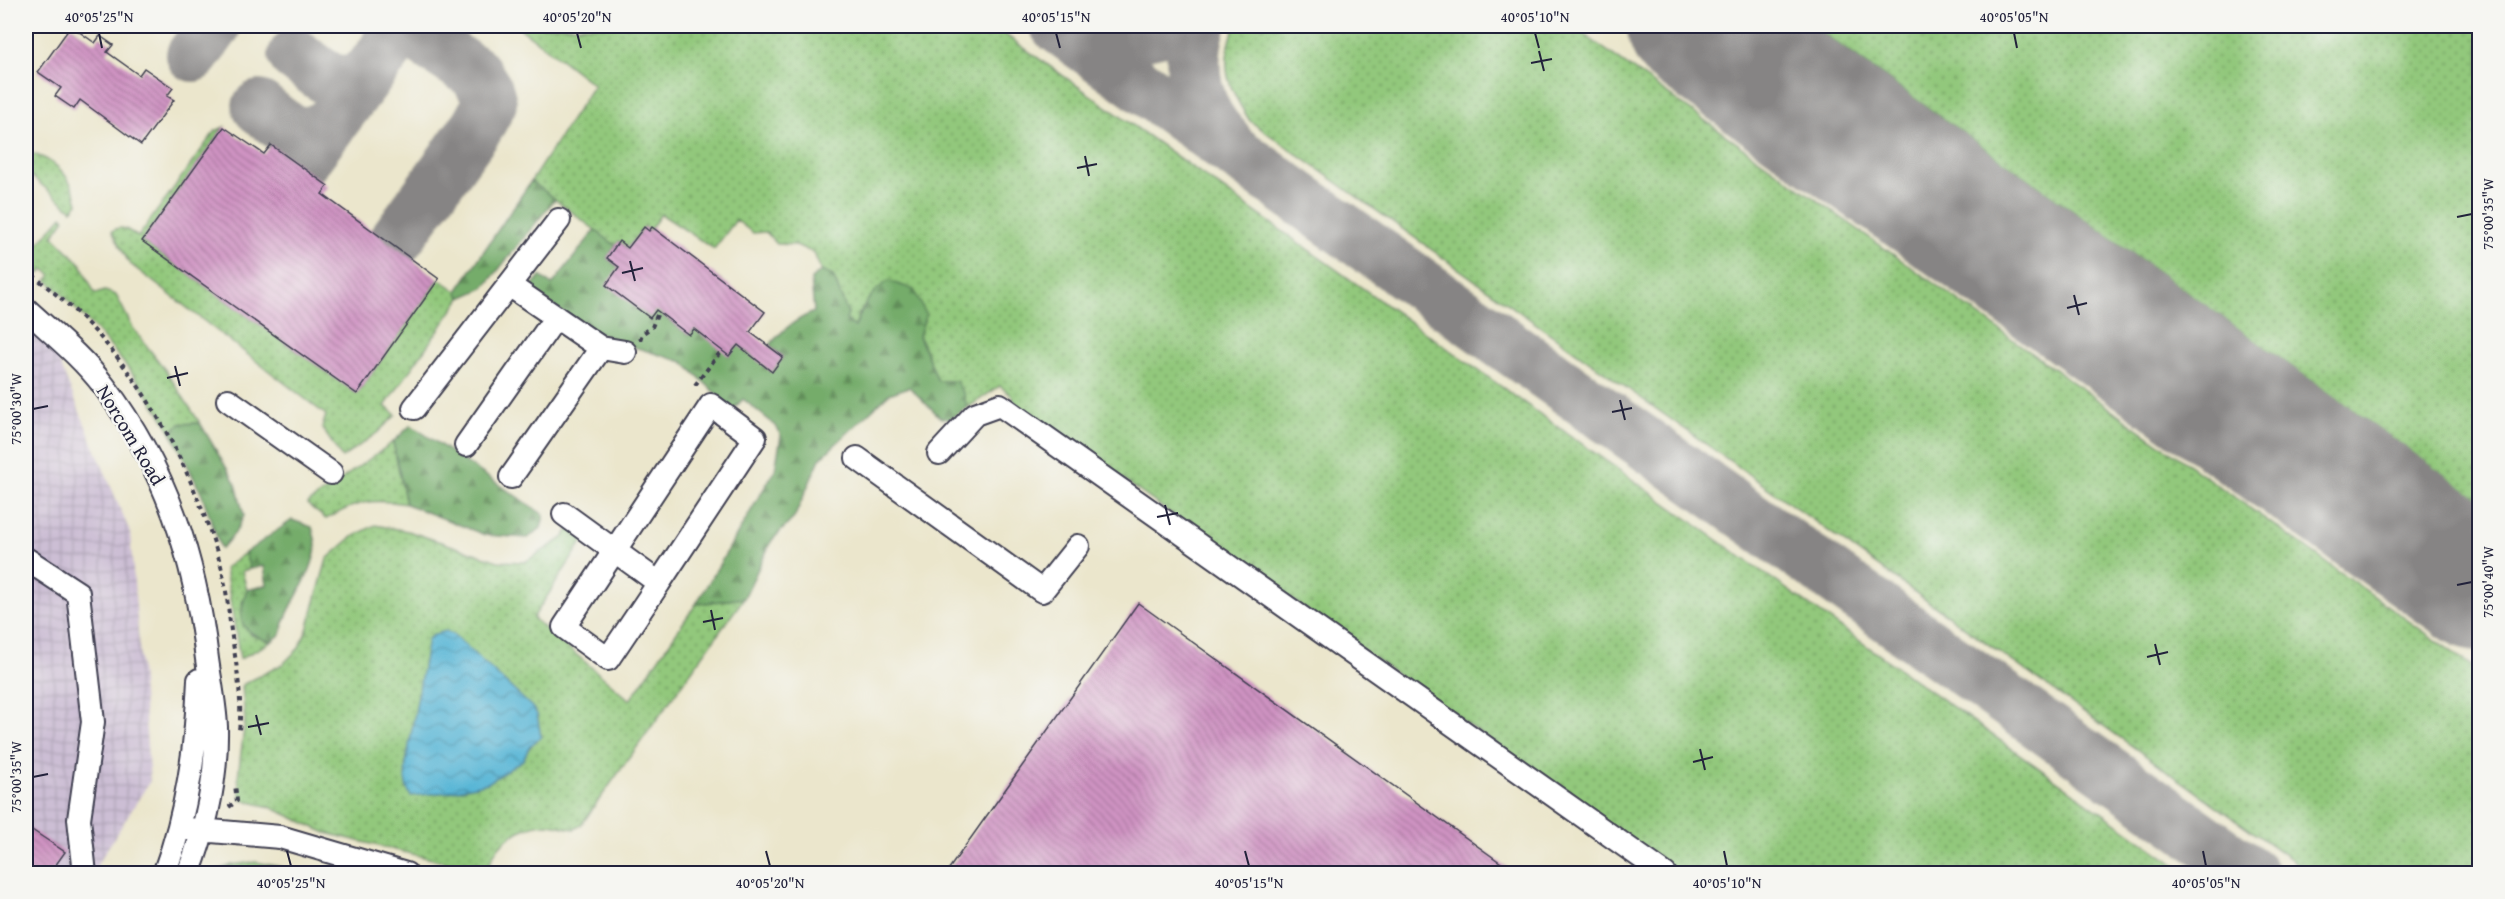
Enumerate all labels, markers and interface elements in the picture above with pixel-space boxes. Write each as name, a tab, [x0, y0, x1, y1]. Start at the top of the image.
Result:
text: 40°05'25"N	[65, 6, 134, 27]
text: 40°05'20"N	[543, 6, 612, 27]
text: 40°05'15"N	[1022, 6, 1091, 27]
text: 40°05'10"N	[1501, 6, 1570, 27]
text: 40°05'05"N	[1980, 6, 2049, 27]
text: 75°00'35"W	[2477, 178, 2498, 250]
text: 75°00'30"W	[5, 373, 26, 445]
street label: Norcom Road	[90, 379, 173, 491]
text: 75°00'40"W	[2477, 546, 2498, 618]
text: 75°00'35"W	[5, 741, 26, 813]
text: 40°05'25"N	[257, 872, 326, 893]
text: 40°05'20"N	[736, 872, 805, 893]
text: 40°05'15"N	[1215, 872, 1284, 893]
text: 40°05'10"N	[1693, 872, 1762, 893]
text: 40°05'05"N	[2172, 872, 2241, 893]

